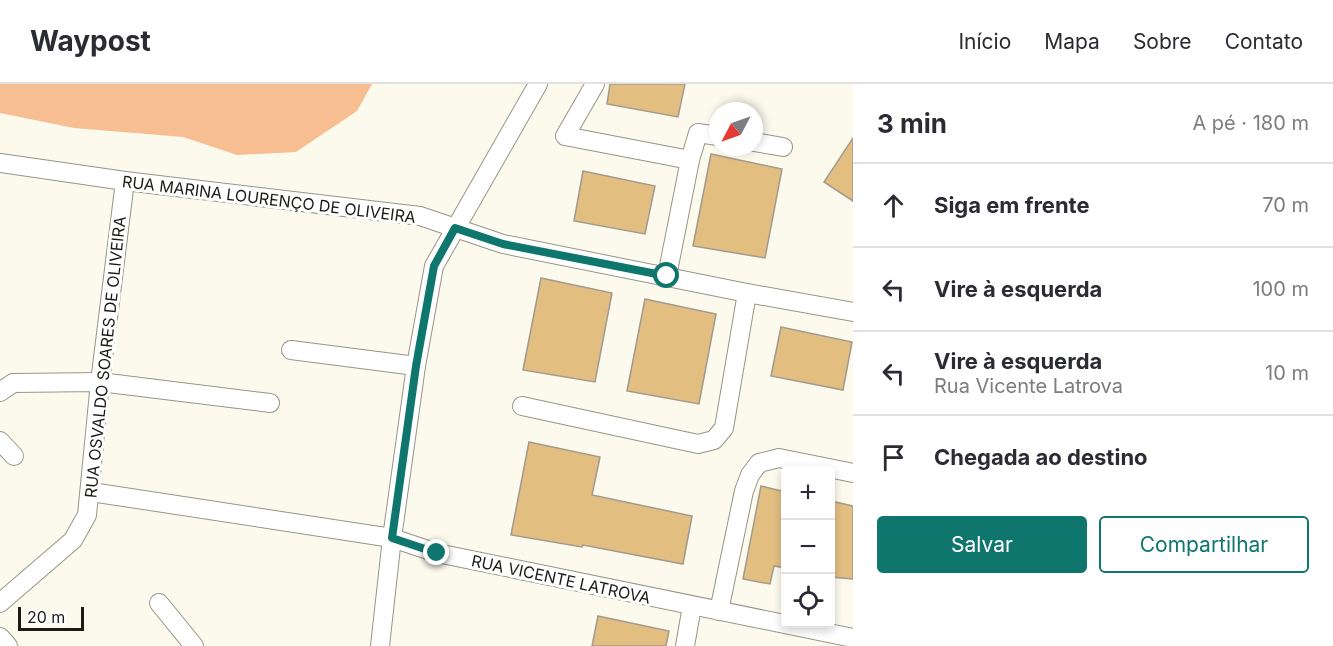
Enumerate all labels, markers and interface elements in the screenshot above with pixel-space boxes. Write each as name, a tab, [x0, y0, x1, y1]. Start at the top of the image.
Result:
text: Waypost	[30, 24, 151, 58]
text: Início	[958, 29, 1011, 54]
text: Mapa	[1044, 29, 1100, 54]
text: Sobre	[1133, 29, 1192, 54]
text: Contato	[1225, 29, 1303, 54]
north arrow	[709, 102, 763, 156]
text: 3 min	[877, 108, 947, 139]
text: A pé · 180 m	[1192, 111, 1309, 135]
street label: RUA MARINA LOURENÇO DE OLIVEIRA	[121, 171, 417, 227]
icon: ahead	[877, 189, 910, 222]
text: Siga em frente	[934, 192, 1090, 218]
text: 70 m	[1262, 193, 1309, 217]
street label: RUA OSVALDO SOARES DE OLIVEIRA	[80, 215, 130, 499]
route start	[653, 262, 679, 288]
icon: left	[877, 273, 910, 306]
text: Vire à esquerda	[934, 276, 1102, 302]
text: 100 m	[1252, 277, 1309, 301]
text: Vire à esquerda	[934, 348, 1102, 374]
icon: left	[877, 357, 910, 390]
text: 10 m	[1265, 361, 1309, 385]
text: Rua Vicente Latrova	[934, 374, 1123, 398]
icon: arrive	[877, 441, 910, 474]
text: Chegada ao destino	[934, 444, 1148, 470]
map controls	[781, 466, 835, 628]
button: +	[781, 466, 835, 520]
button: Salvar	[877, 516, 1087, 573]
button: Compartilhar	[1099, 516, 1309, 573]
button: −	[781, 520, 835, 574]
route end	[423, 539, 449, 565]
street label: RUA VICENTE LATROVA	[470, 550, 652, 608]
button: locate	[781, 574, 835, 628]
scale bar	[18, 604, 84, 632]
text: 20 m	[27, 607, 65, 627]

